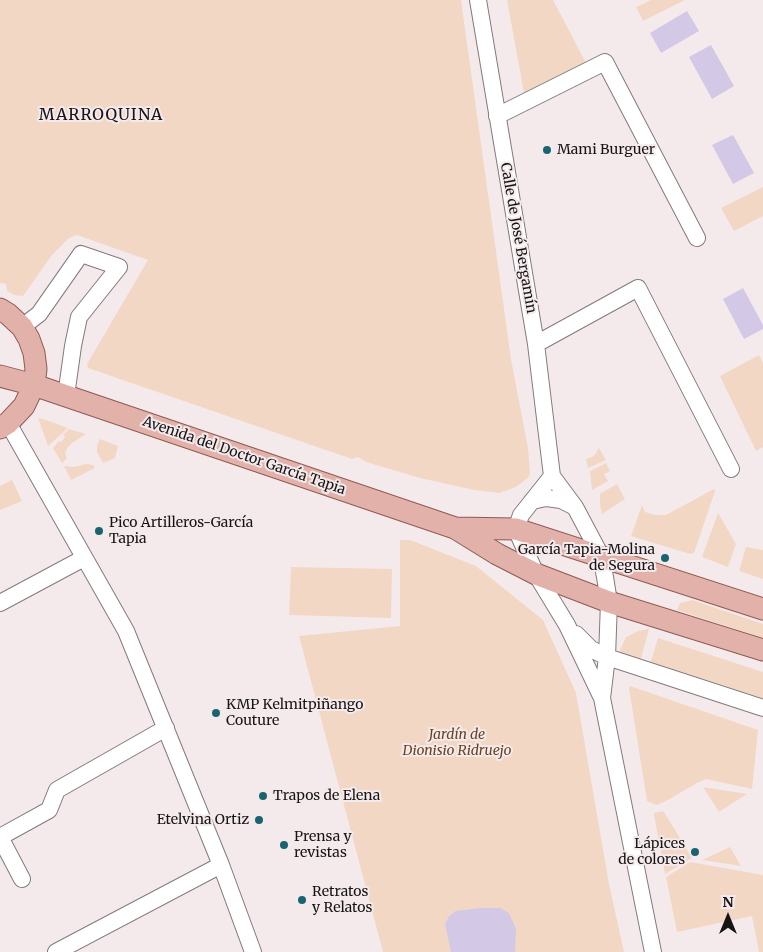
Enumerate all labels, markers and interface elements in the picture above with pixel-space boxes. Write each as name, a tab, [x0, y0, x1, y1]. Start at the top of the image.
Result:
district label: MARROQUINA	[37, 105, 165, 125]
place label: Mami Burguer	[557, 142, 655, 158]
marker: Mami Burguer	[541, 144, 553, 156]
street label: Calle de José Bergamín	[496, 161, 540, 315]
street label: Avenida del Doctor García Tapia	[140, 413, 348, 499]
place label: Pico Artilleros-García Tapia	[109, 515, 253, 548]
marker: Pico Artilleros-García Tapia	[93, 525, 105, 537]
place label: García Tapia-Molina de Segura	[518, 542, 655, 574]
marker: García Tapia-Molina de Segura	[659, 552, 671, 564]
place label: KMP Kelmitpiñango Couture	[226, 697, 363, 730]
marker: KMP Kelmitpiñango Couture	[210, 707, 222, 719]
park label: Jardín de Dionisio Ridruejo	[403, 727, 511, 760]
place label: Trapos de Elena	[273, 788, 380, 804]
marker: Trapos de Elena	[257, 790, 269, 802]
place label: Etelvina Ortiz	[157, 812, 249, 828]
marker: Etelvina Ortiz	[253, 814, 265, 826]
place label: Prensa y revistas	[294, 829, 352, 862]
place label: Lápices de colores	[618, 836, 685, 869]
marker: Prensa y revistas	[278, 839, 290, 851]
marker: Lápices de colores	[689, 846, 701, 858]
place label: Retratos y Relatos	[312, 884, 372, 916]
north arrow	[703, 892, 753, 942]
text: N	[722, 893, 734, 911]
marker: Retratos y Relatos	[296, 894, 308, 906]

